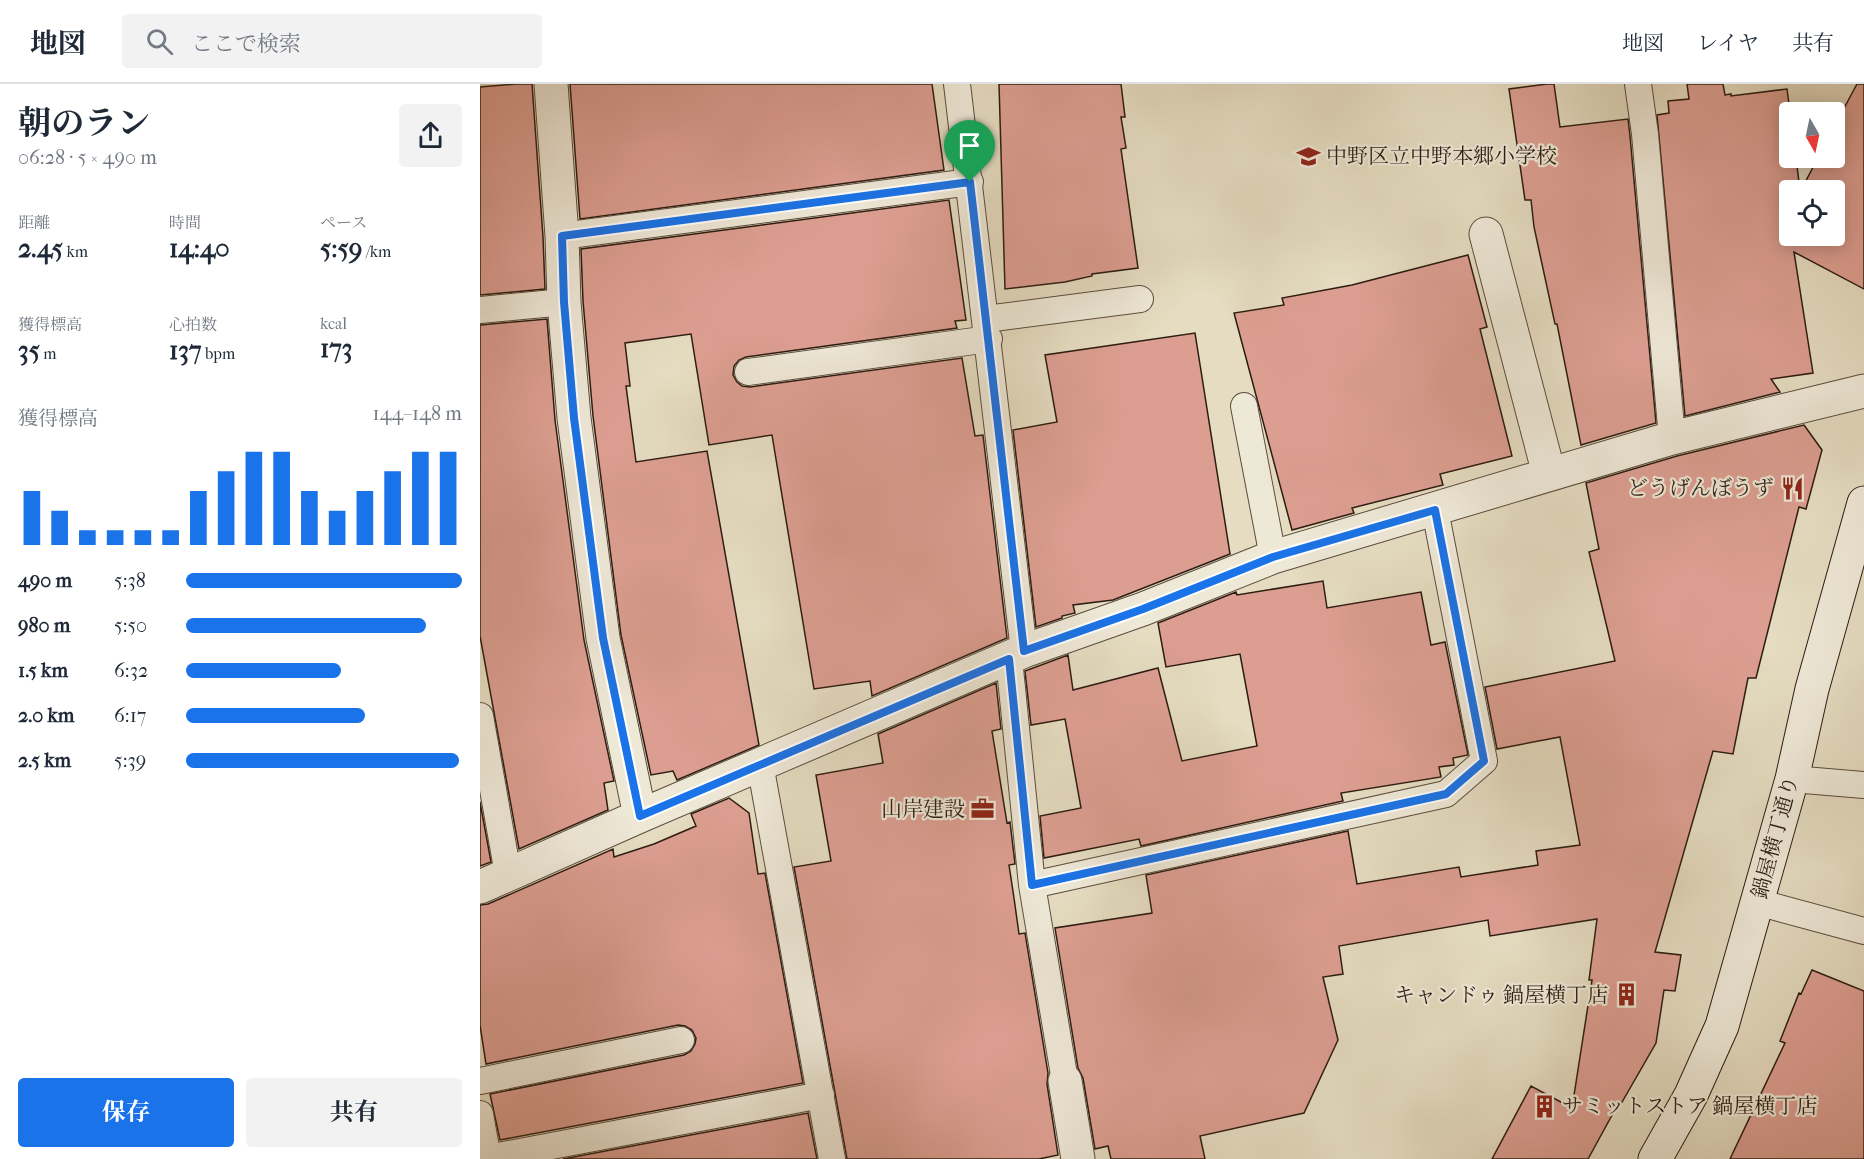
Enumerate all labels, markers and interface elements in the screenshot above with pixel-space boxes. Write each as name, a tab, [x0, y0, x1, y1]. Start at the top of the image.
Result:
search box	[122, 14, 542, 68]
icon: search	[143, 25, 176, 58]
text: 地図	[30, 27, 86, 60]
text: ここで検索	[191, 31, 301, 57]
text: 地図	[1622, 31, 1664, 55]
text: レイヤ	[1697, 31, 1759, 55]
text: 共有	[1792, 31, 1834, 55]
north arrow	[1779, 102, 1845, 168]
map controls	[1779, 102, 1845, 246]
text: 朝のラン	[18, 104, 150, 143]
button: share	[399, 104, 462, 167]
pin	[944, 120, 995, 182]
icon: arrive	[953, 129, 986, 162]
school or university icon: 中野区立中野本郷小学校	[1295, 143, 1321, 169]
place label: 中野区立中野本郷小学校	[1326, 144, 1557, 168]
text: 06:28 · 5 × 490 m	[18, 146, 157, 169]
button: locate	[1779, 180, 1845, 246]
text: 距離	[18, 213, 50, 232]
text: 時間	[169, 213, 201, 232]
text: ペース	[320, 213, 367, 232]
text: 2.45	[18, 233, 63, 264]
text: 14:40	[169, 233, 230, 264]
text: 5:59	[320, 233, 362, 264]
text: km	[63, 242, 88, 261]
text: /km	[362, 242, 391, 261]
text: kcal	[320, 314, 347, 333]
text: 獲得標高	[18, 315, 82, 334]
text: 心拍数	[169, 315, 217, 334]
text: 173	[320, 333, 353, 364]
text: 35	[18, 335, 40, 366]
text: 137	[169, 335, 202, 366]
text: m	[40, 344, 57, 363]
text: bpm	[202, 344, 235, 363]
text: 144–148 m	[373, 402, 462, 425]
text: 獲得標高	[18, 407, 98, 430]
restaurant icon: どうげんぼうず	[1779, 475, 1805, 501]
place label: どうげんぼうず	[1627, 476, 1774, 500]
text: 490 m	[18, 569, 72, 592]
text: 5:38	[114, 569, 146, 592]
text: 980 m	[18, 614, 71, 637]
text: 5:50	[114, 614, 147, 637]
text: 1.5 km	[18, 659, 68, 682]
text: 6:32	[114, 659, 148, 682]
text: 2.0 km	[18, 704, 74, 727]
text: 6:17	[114, 704, 146, 727]
text: 2.5 km	[18, 749, 71, 772]
text: 5:39	[114, 749, 146, 772]
street label: 鍋屋横丁通り	[1747, 773, 1803, 901]
office icon: 山岸建設	[970, 796, 996, 822]
place label: 山岸建設	[881, 797, 965, 821]
building icon: キャンドゥ 鍋屋横丁店	[1613, 982, 1639, 1008]
place label: キャンドゥ 鍋屋横丁店	[1394, 983, 1608, 1007]
button: 保存	[18, 1078, 234, 1147]
button: 共有	[246, 1078, 462, 1147]
building icon: サミットストア 鍋屋横丁店	[1531, 1093, 1557, 1119]
place label: サミットストア 鍋屋横丁店	[1562, 1094, 1817, 1118]

